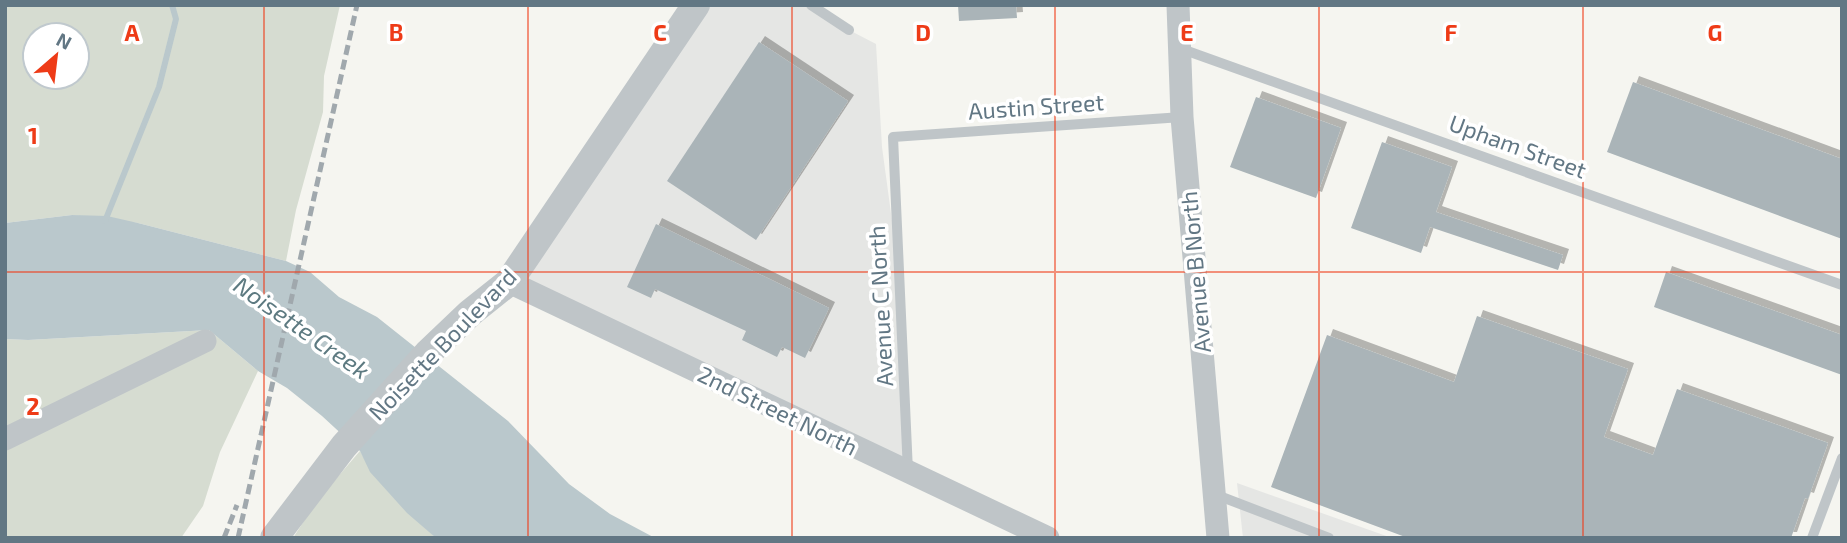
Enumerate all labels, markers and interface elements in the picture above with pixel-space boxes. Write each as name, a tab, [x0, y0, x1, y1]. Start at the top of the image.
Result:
text: A	[124, 18, 140, 46]
text: B	[389, 18, 403, 46]
text: C	[653, 18, 667, 46]
text: D	[915, 18, 931, 46]
text: E	[1180, 18, 1194, 46]
text: F	[1445, 18, 1458, 46]
text: G	[1708, 18, 1722, 46]
north arrow	[21, 21, 91, 91]
text: N	[53, 27, 76, 54]
street label: Austin Street	[967, 87, 1105, 125]
street label: Upham Street	[1446, 108, 1591, 184]
text: 1	[28, 121, 38, 149]
street label: Avenue B North	[1174, 190, 1216, 354]
street label: Avenue C North	[862, 225, 898, 387]
street label: Noisette Boulevard	[362, 262, 522, 426]
water label: Noisette Creek	[229, 270, 375, 384]
street label: 2nd Street North	[694, 359, 862, 461]
text: 2	[26, 392, 40, 420]

